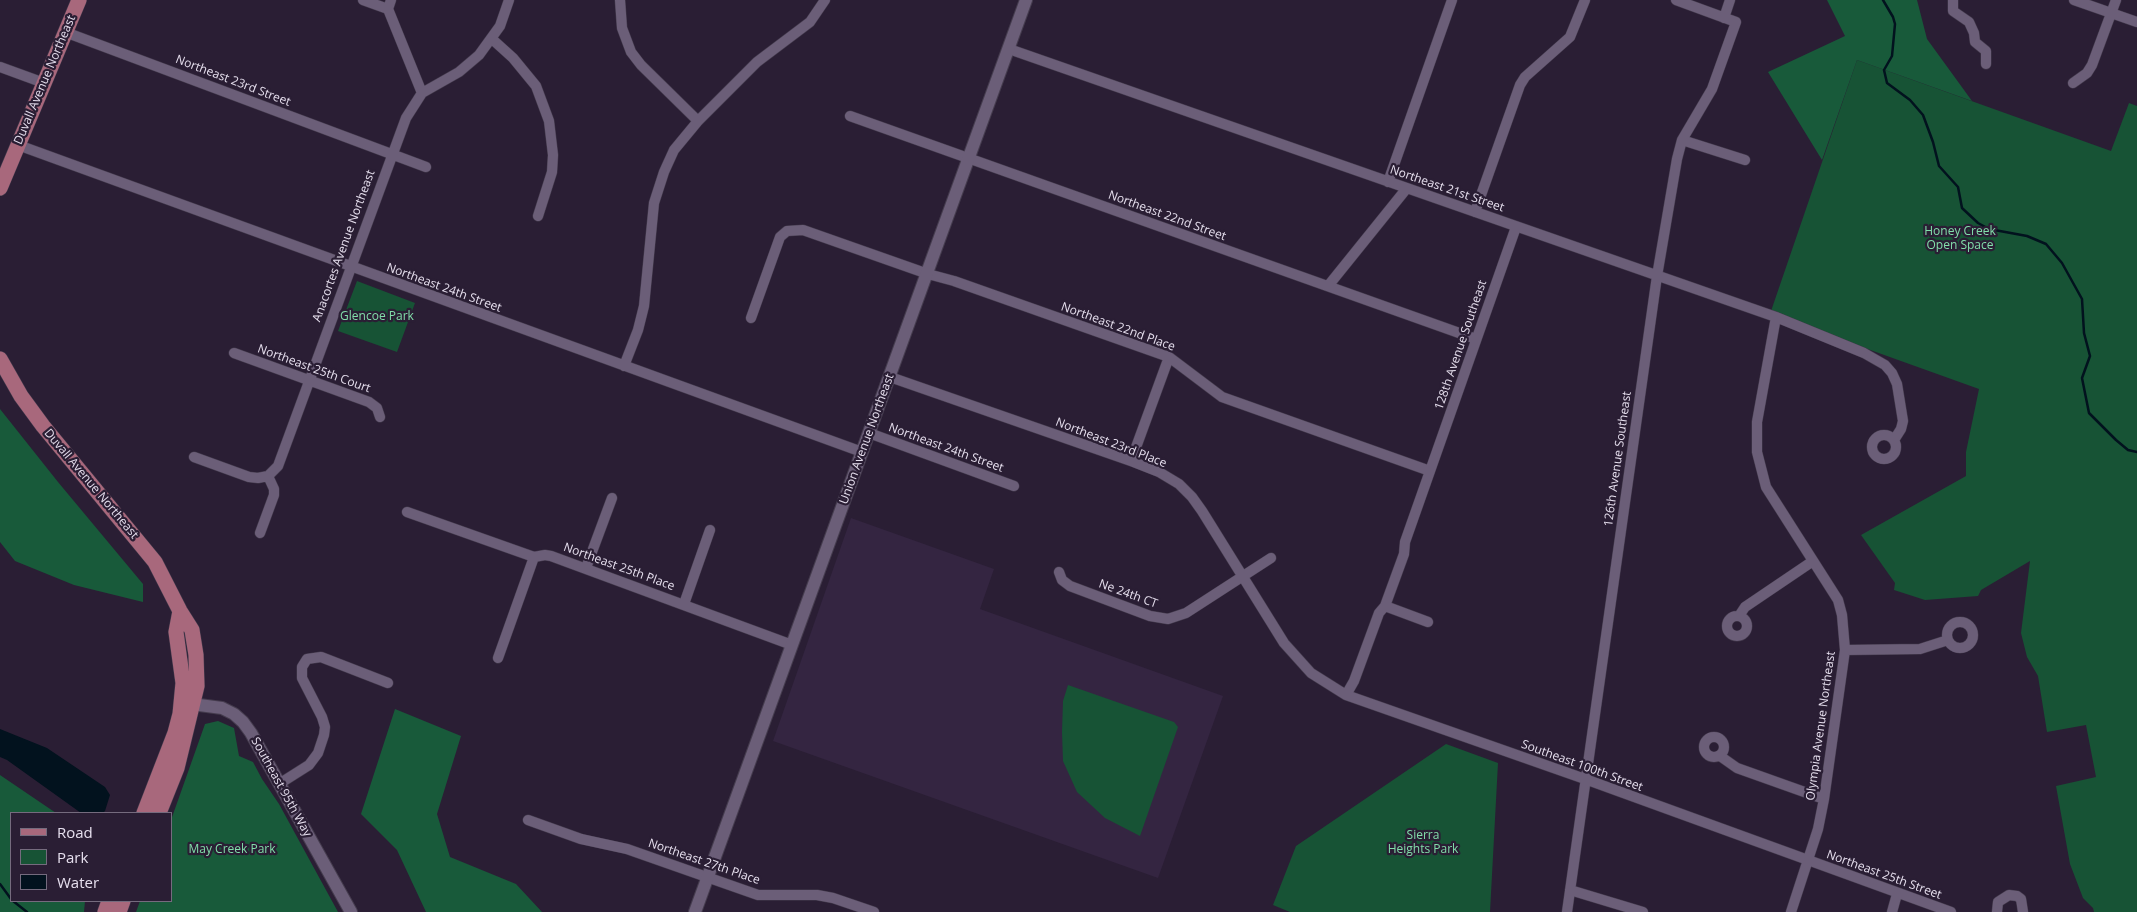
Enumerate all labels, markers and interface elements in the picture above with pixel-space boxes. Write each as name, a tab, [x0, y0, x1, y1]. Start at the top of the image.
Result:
street label: Duvall Avenue Northeast	[11, 13, 79, 147]
street label: Northeast 23rd Street	[174, 52, 292, 110]
street label: Northeast 21st Street	[1388, 163, 1506, 215]
street label: Anacortes Avenue Northeast	[310, 168, 378, 324]
street label: Northeast 22nd Street	[1106, 188, 1228, 244]
park label: Honey Creek Open Space	[1924, 225, 1996, 253]
street label: Northeast 24th Street	[385, 260, 503, 316]
street label: 128th Avenue Southeast	[1432, 278, 1490, 412]
street label: Northeast 22nd Place	[1059, 300, 1177, 354]
park label: Glencoe Park	[340, 310, 414, 324]
street label: Northeast 25th Court	[256, 342, 372, 396]
street label: Union Avenue Northeast	[837, 372, 897, 506]
street label: 126th Avenue Southeast	[1601, 390, 1635, 528]
street label: Northeast 23rd Place	[1053, 415, 1169, 471]
street label: Northeast 24th Street	[887, 420, 1005, 476]
street label: Duvall Avenue Northeast	[41, 426, 141, 542]
street label: Northeast 25th Place	[561, 540, 677, 594]
street label: Ne 24th CT	[1097, 577, 1159, 611]
street label: Olympia Avenue Northeast	[1803, 650, 1839, 802]
street label: Southeast 95th Way	[248, 735, 314, 839]
street label: Southeast 100th Street	[1519, 737, 1645, 795]
legend	[10, 812, 172, 902]
text: Road	[57, 822, 93, 842]
park label: Sierra Heights Park	[1388, 829, 1458, 857]
street label: Northeast 27th Place	[646, 836, 762, 888]
park label: May Creek Park	[188, 843, 276, 857]
text: Park	[57, 847, 88, 867]
street label: Northeast 25th Street	[1825, 847, 1943, 903]
text: Water	[57, 872, 99, 892]

